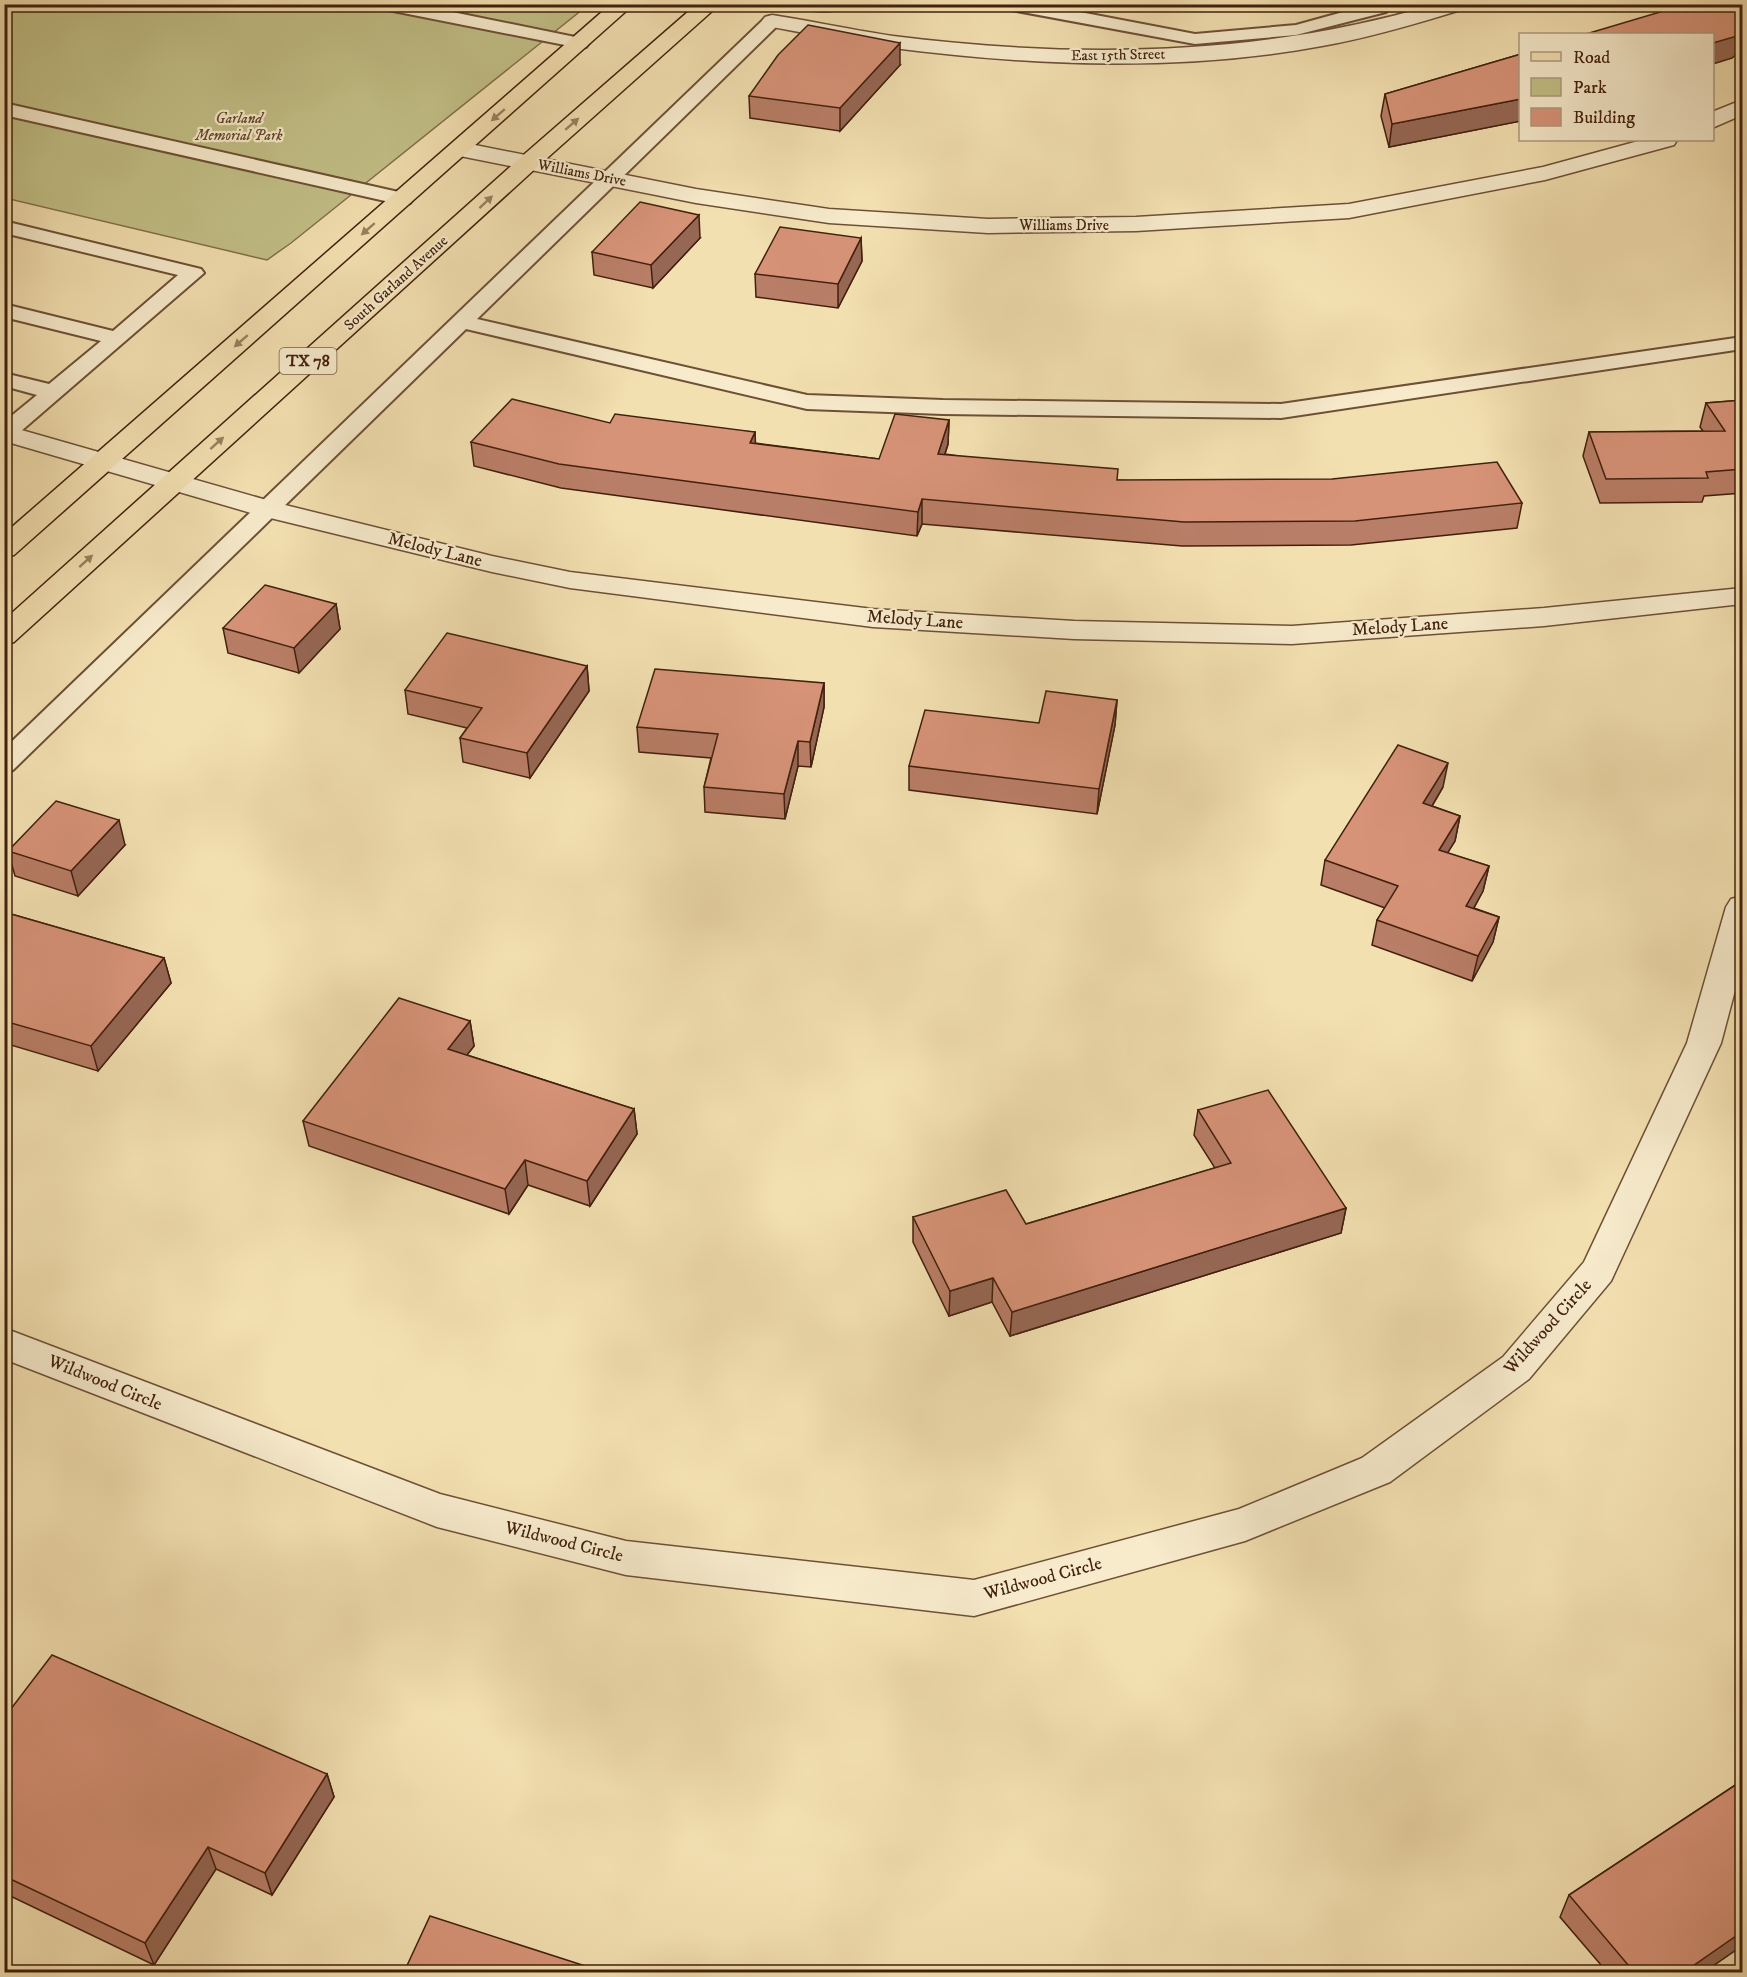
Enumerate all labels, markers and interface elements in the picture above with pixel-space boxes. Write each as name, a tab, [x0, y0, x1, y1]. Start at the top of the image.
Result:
legend	[1519, 33, 1714, 141]
street label: East 15th Street	[1071, 45, 1165, 65]
text: Road	[1573, 47, 1610, 69]
text: Park	[1573, 77, 1607, 99]
text: Building	[1573, 107, 1635, 129]
one-way arrow	[491, 108, 506, 122]
park label: Garland Memorial Park	[194, 109, 283, 145]
one-way arrow	[564, 118, 579, 131]
street label: Williams Drive	[535, 155, 628, 191]
one-way arrow	[478, 195, 493, 209]
street label: Williams Drive	[1018, 216, 1109, 235]
one-way arrow	[361, 223, 376, 236]
street label: South Garland Avenue	[340, 231, 452, 335]
one-way arrow	[233, 335, 249, 348]
road number: TX 78	[280, 348, 336, 374]
one-way arrow	[209, 437, 224, 450]
street label: Melody Lane	[386, 528, 484, 572]
one-way arrow	[78, 555, 93, 568]
street label: Melody Lane	[866, 606, 964, 634]
street label: Melody Lane	[1351, 613, 1449, 641]
street label: Wildwood Circle	[1499, 1275, 1597, 1380]
street label: Wildwood Circle	[44, 1350, 165, 1416]
street label: Wildwood Circle	[502, 1516, 625, 1567]
street label: Wildwood Circle	[981, 1553, 1104, 1606]

